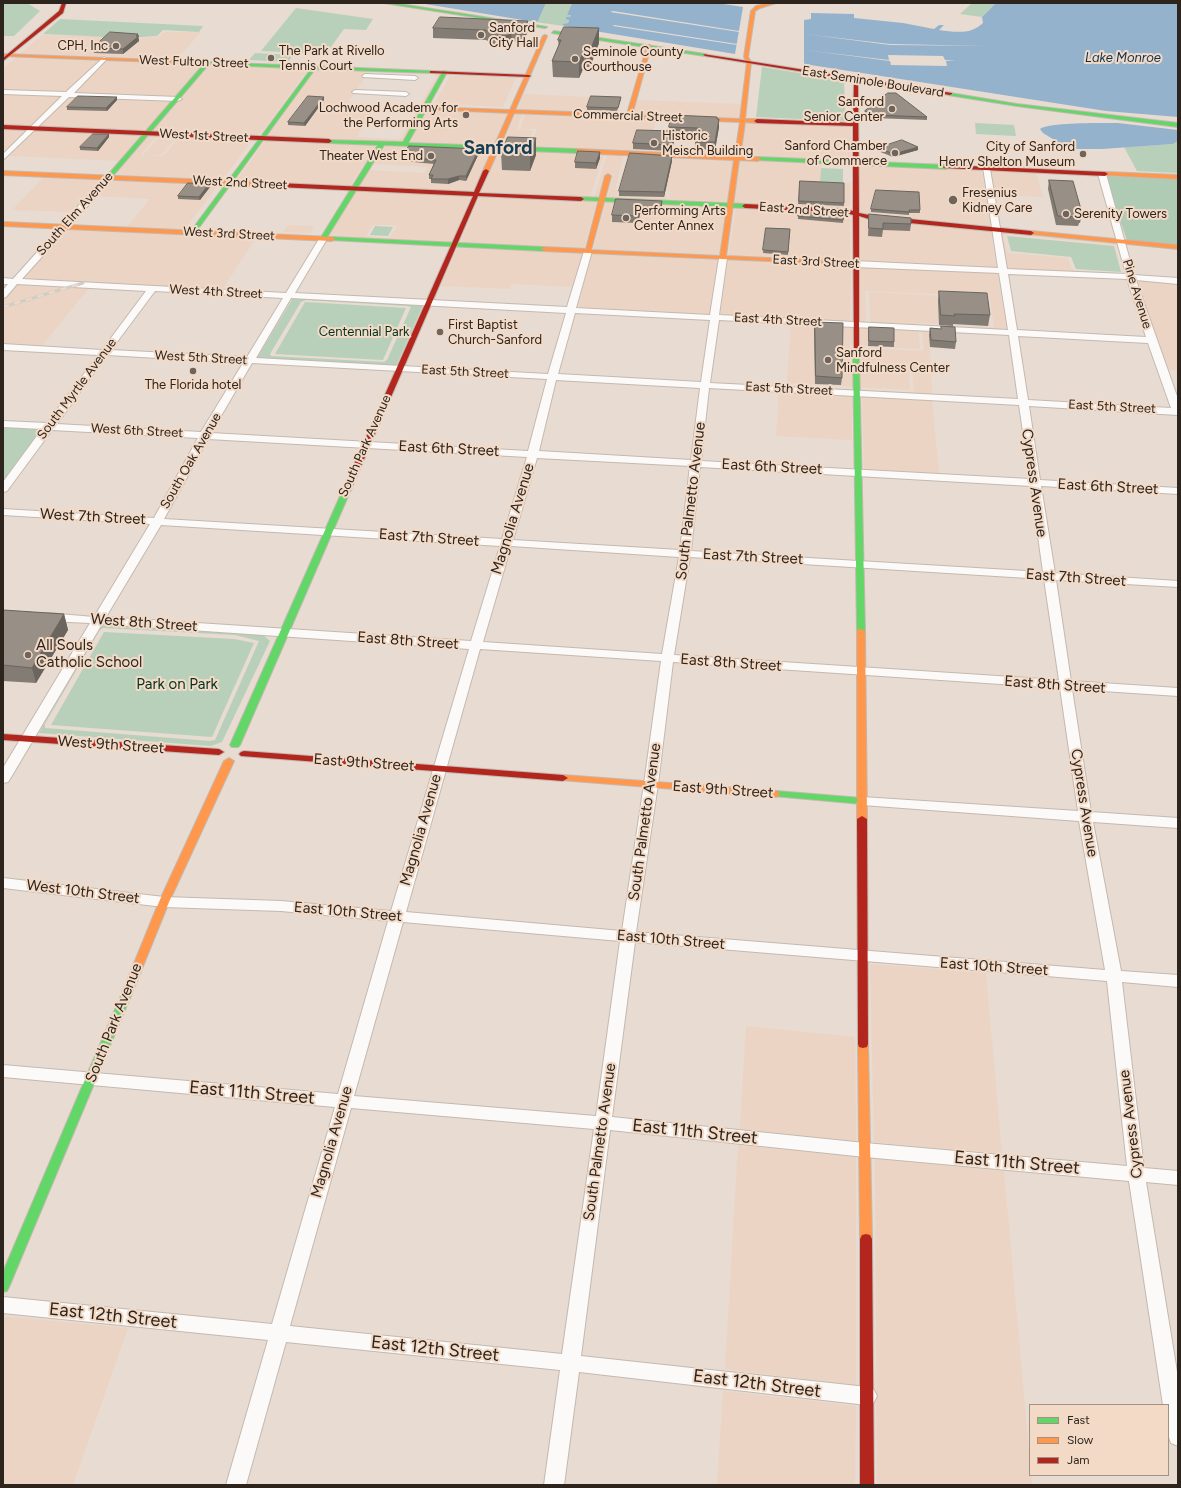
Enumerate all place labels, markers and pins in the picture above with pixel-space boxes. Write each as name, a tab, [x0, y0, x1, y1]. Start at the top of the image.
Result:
place label: Sanford City Hall	[489, 20, 538, 51]
marker: Sanford City Hall	[476, 30, 486, 40]
place label: CPH, Inc	[57, 38, 108, 54]
marker: CPH, Inc	[111, 41, 121, 51]
place label: The Park at Rivello Tennis Court	[279, 43, 385, 74]
place label: Seminole County Courthouse	[583, 44, 683, 75]
marker: The Park at Rivello Tennis Court	[266, 53, 276, 63]
marker: Seminole County Courthouse	[570, 54, 580, 64]
place label: Sanford Senior Center	[803, 94, 884, 125]
place label: Lochwood Academy for the Performing Arts	[319, 100, 458, 131]
marker: Sanford Senior Center	[887, 104, 897, 114]
marker: Lochwood Academy for the Performing Arts	[461, 110, 471, 120]
place label: Historic Meisch Building	[662, 128, 753, 159]
marker: Historic Meisch Building	[649, 138, 659, 148]
place label: Sanford Chamber of Commerce	[784, 138, 887, 169]
place label: City of Sanford Henry Shelton Museum	[939, 139, 1075, 170]
place label: Theater West End	[319, 148, 423, 164]
marker: Sanford Chamber of Commerce	[890, 148, 900, 158]
marker: City of Sanford Henry Shelton Museum	[1078, 149, 1088, 159]
marker: Theater West End	[426, 151, 436, 161]
place label: Fresenius Kidney Care	[962, 185, 1032, 216]
marker: Fresenius Kidney Care	[947, 194, 959, 206]
place label: Performing Arts Center Annex	[634, 203, 726, 234]
place label: Serenity Towers	[1074, 206, 1167, 222]
marker: Serenity Towers	[1061, 209, 1071, 219]
marker: Performing Arts Center Annex	[621, 213, 631, 223]
place label: First Baptist Church-Sanford	[448, 317, 542, 348]
marker: First Baptist Church-Sanford	[435, 327, 445, 337]
place label: Sanford Mindfulness Center	[836, 345, 950, 376]
marker: Sanford Mindfulness Center	[823, 355, 833, 365]
marker: The Florida hotel	[188, 366, 198, 376]
place label: The Florida hotel	[145, 377, 241, 393]
place label: All Souls Catholic School	[36, 637, 142, 672]
marker: All Souls Catholic School	[23, 650, 33, 660]

